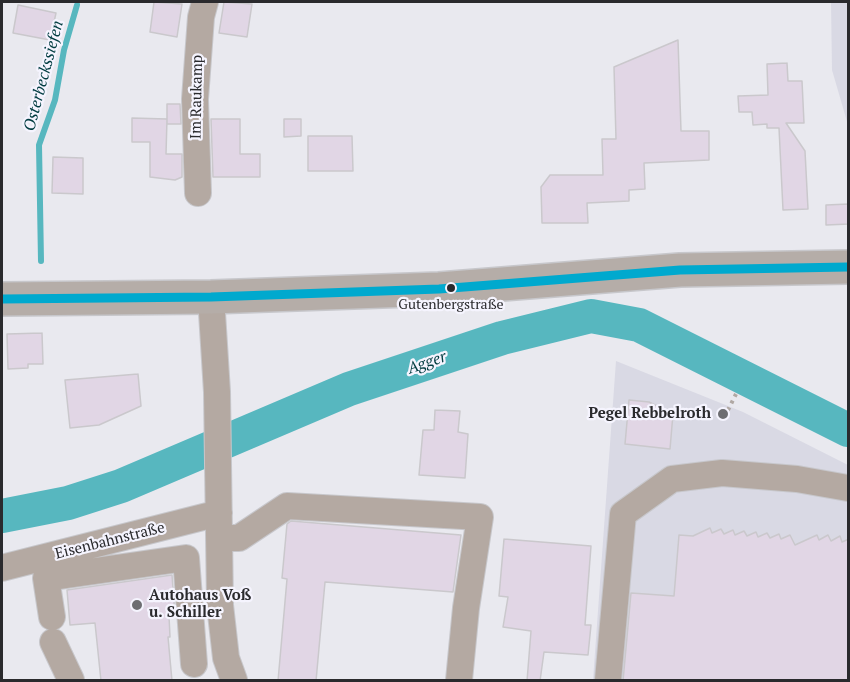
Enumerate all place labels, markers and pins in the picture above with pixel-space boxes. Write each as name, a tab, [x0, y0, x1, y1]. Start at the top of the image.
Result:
marker: Gutenbergstraße	[445, 282, 457, 294]
place label: Gutenbergstraße	[398, 297, 504, 313]
place label: Pegel Rebbelroth	[589, 405, 711, 423]
marker: Pegel Rebbelroth	[716, 407, 730, 421]
place label: Autohaus Voß u. Schiller	[149, 587, 251, 622]
marker: Autohaus Voß u. Schiller	[130, 598, 144, 612]

